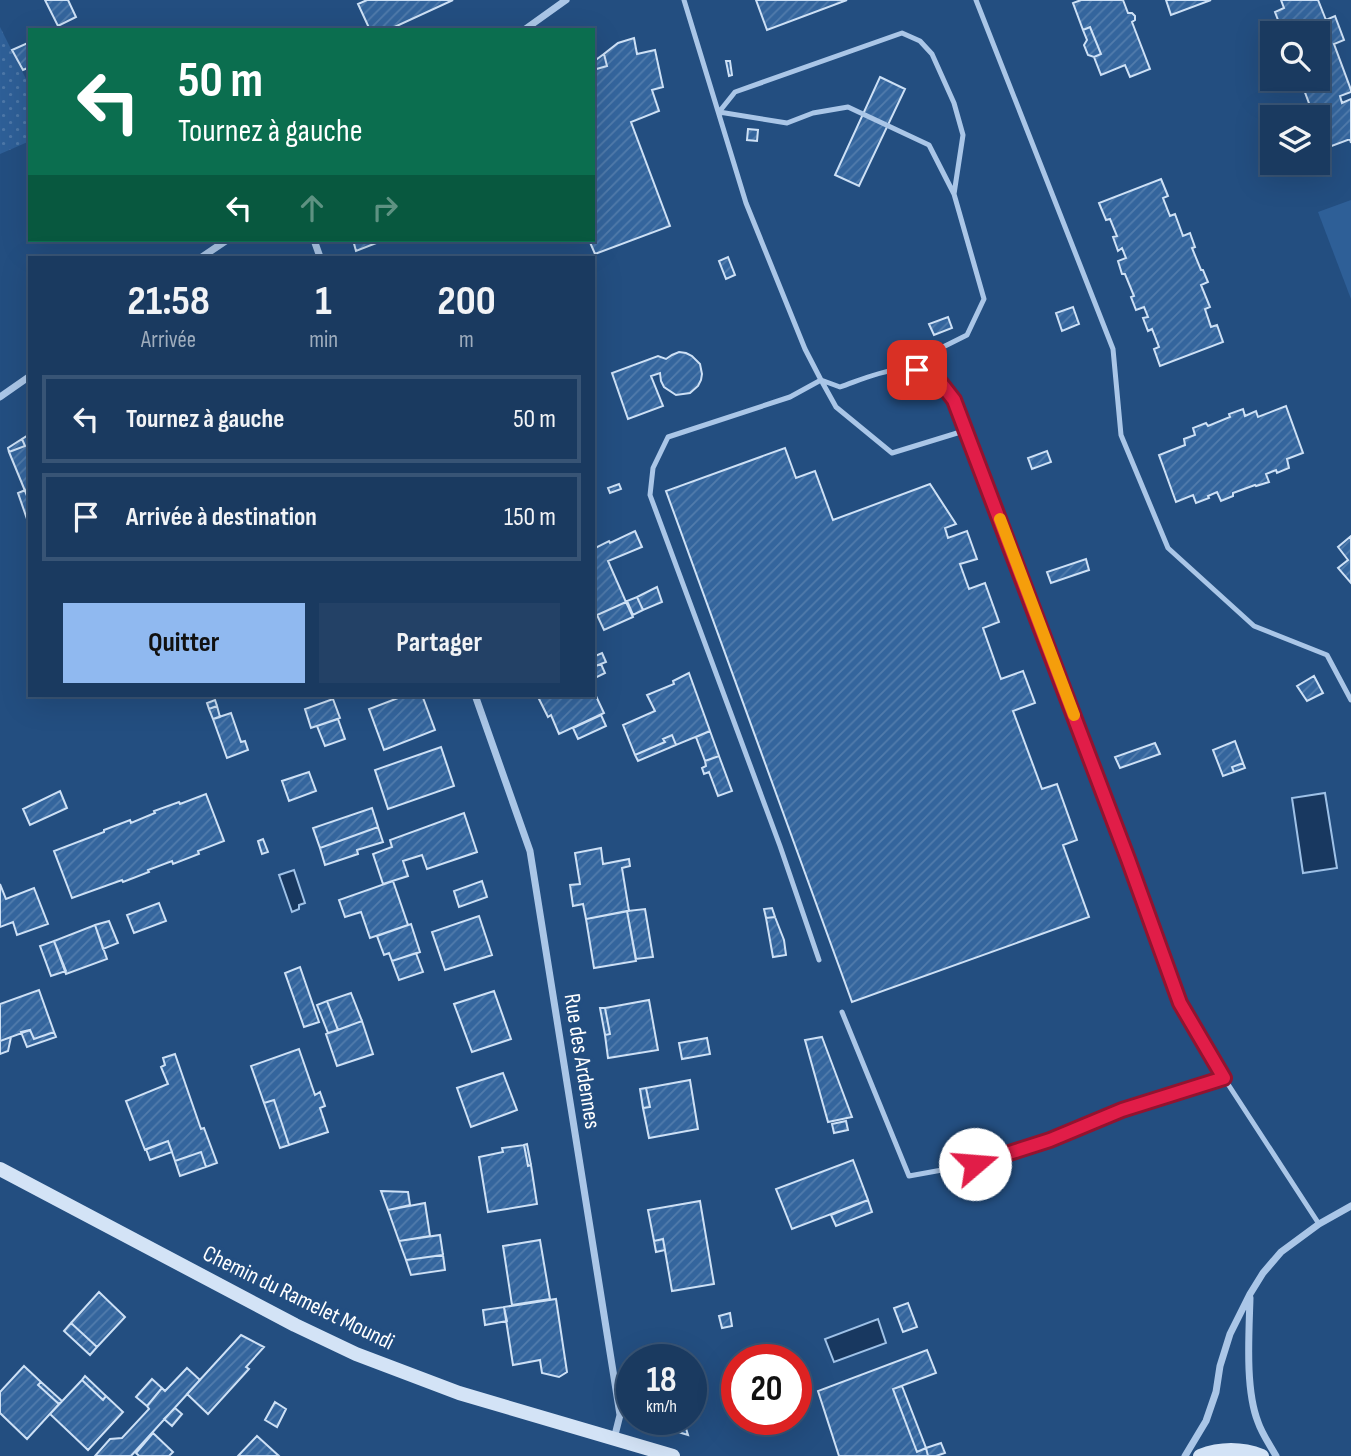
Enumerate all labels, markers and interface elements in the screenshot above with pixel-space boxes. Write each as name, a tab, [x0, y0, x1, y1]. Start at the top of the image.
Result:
map controls	[1260, 21, 1330, 175]
button: search	[1260, 21, 1330, 91]
text: 50 m	[178, 52, 263, 111]
icon: left	[63, 56, 154, 147]
button: layers	[1260, 105, 1330, 175]
text: Tournez à gauche	[178, 112, 363, 151]
icon: left	[220, 189, 258, 227]
icon: ahead	[293, 189, 331, 227]
icon: right	[366, 189, 404, 227]
text: 21:58	[127, 276, 210, 327]
text: 1	[315, 276, 332, 327]
text: 200	[437, 276, 496, 327]
text: Arrivée	[141, 326, 196, 354]
text: min	[309, 326, 338, 354]
text: m	[459, 326, 474, 354]
pin	[887, 340, 947, 400]
icon: arrive	[898, 351, 936, 389]
icon: left	[67, 400, 105, 438]
text: Tournez à gauche	[126, 404, 284, 435]
text: 50 m	[513, 404, 556, 435]
icon: arrive	[67, 498, 105, 536]
text: Arrivée à destination	[126, 502, 317, 533]
text: 150 m	[504, 502, 556, 533]
button: Quitter	[63, 603, 305, 683]
button: Partager	[319, 603, 560, 683]
street label: Rue des Ardennes	[558, 992, 607, 1131]
position arrow	[938, 1127, 1012, 1201]
street label: Chemin du Ramelet Moundi	[198, 1239, 399, 1356]
speed limit sign: 20	[721, 1344, 812, 1435]
text: 18	[646, 1359, 677, 1402]
text: km/h	[646, 1396, 677, 1417]

